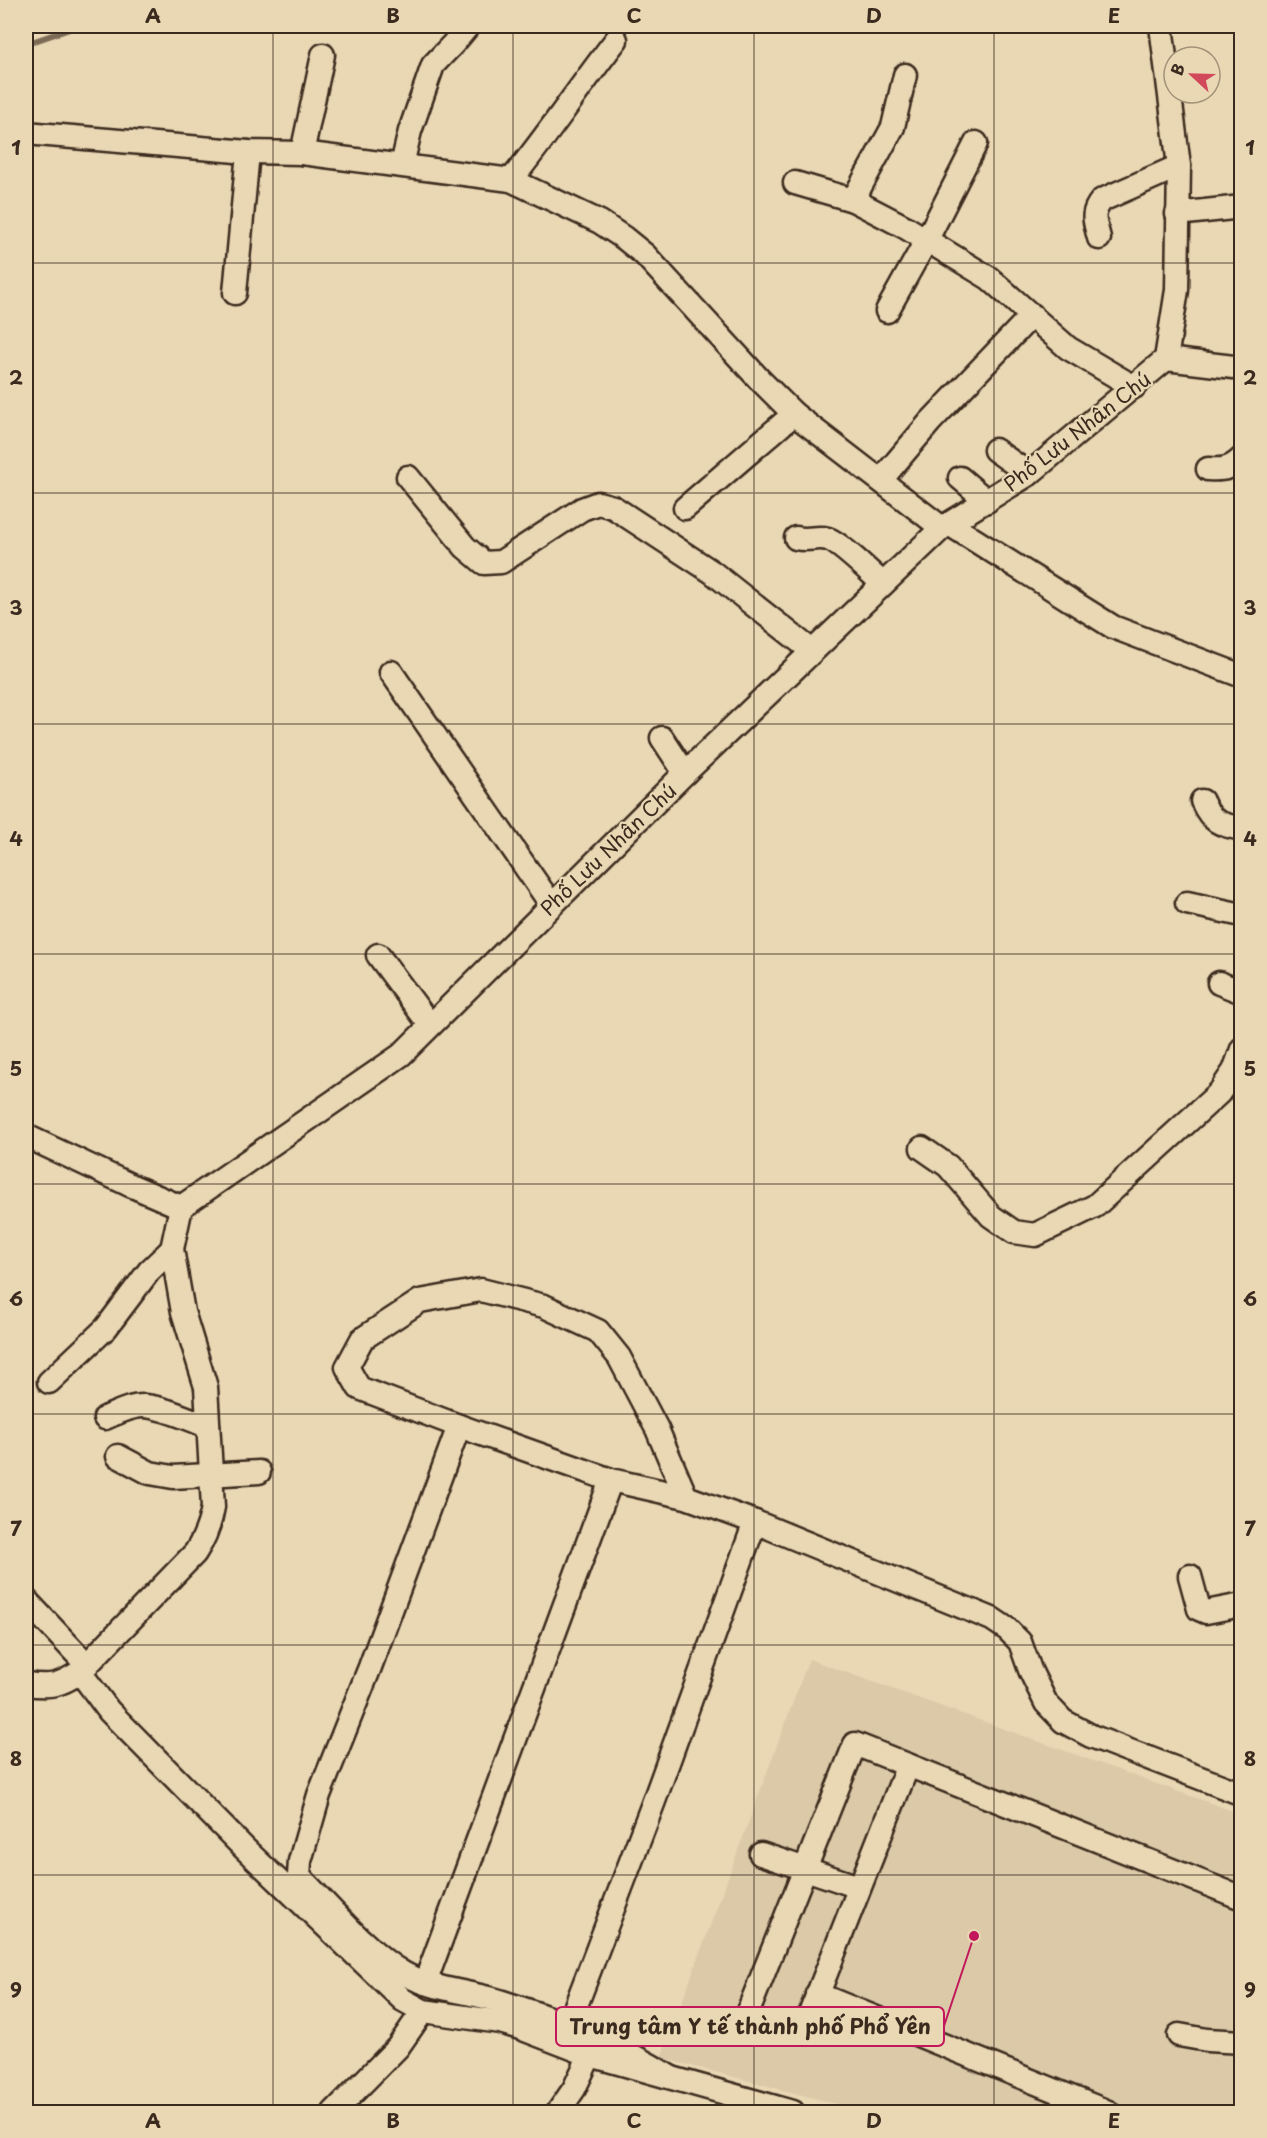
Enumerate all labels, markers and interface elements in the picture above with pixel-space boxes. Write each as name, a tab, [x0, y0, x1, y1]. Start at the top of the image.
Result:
text: A	[145, 0, 161, 30]
text: B	[386, 0, 400, 30]
text: C	[626, 0, 642, 30]
text: D	[866, 0, 882, 30]
text: E	[1108, 0, 1120, 30]
north arrow	[1162, 45, 1222, 105]
text: B	[1164, 59, 1190, 79]
text: 1	[11, 132, 21, 162]
text: 1	[1245, 132, 1255, 162]
text: 2	[9, 362, 23, 392]
text: 2	[1243, 362, 1257, 392]
street label: Phố Lưu Nhân Chú	[997, 364, 1157, 498]
text: 3	[9, 592, 23, 622]
text: 3	[1243, 592, 1257, 622]
street label: Phố Lưu Nhân Chú	[533, 776, 683, 922]
text: 4	[9, 823, 23, 853]
text: 4	[1243, 823, 1257, 853]
text: 5	[10, 1053, 22, 1083]
text: 5	[1244, 1053, 1256, 1083]
text: 6	[9, 1283, 23, 1313]
text: 6	[1243, 1283, 1257, 1313]
text: 7	[10, 1513, 22, 1543]
text: 7	[1244, 1513, 1256, 1543]
text: 8	[10, 1743, 22, 1773]
text: 8	[1244, 1743, 1256, 1773]
text: 9	[10, 1974, 22, 2004]
text: 9	[1244, 1974, 1256, 2004]
callout: Trung tâm Y tế thành phố Phổ Yên	[556, 2007, 944, 2046]
text: Trung tâm Y tế thành phố Phổ Yên	[569, 2009, 931, 2041]
text: A	[145, 2105, 161, 2135]
text: B	[386, 2105, 400, 2135]
text: C	[626, 2105, 642, 2135]
text: D	[866, 2105, 882, 2135]
text: E	[1108, 2105, 1120, 2135]

